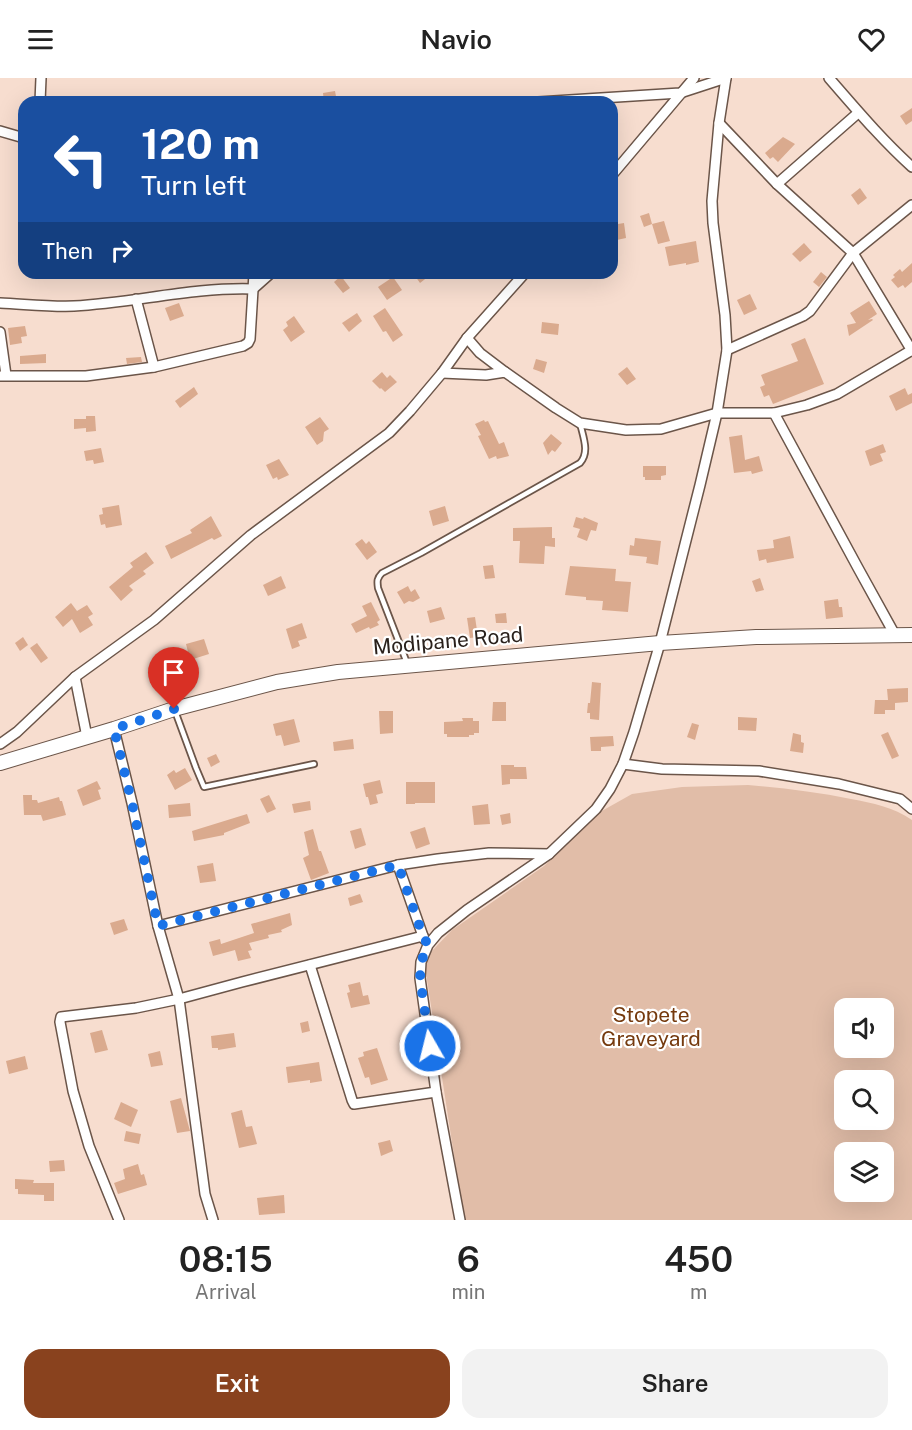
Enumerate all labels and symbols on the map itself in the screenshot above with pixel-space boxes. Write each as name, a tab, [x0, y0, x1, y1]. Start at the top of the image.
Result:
street label: Modipane Road	[372, 621, 524, 660]
pin	[148, 647, 199, 709]
park label: Stopete Graveyard	[601, 1002, 701, 1051]
position arrow	[398, 1014, 462, 1078]

